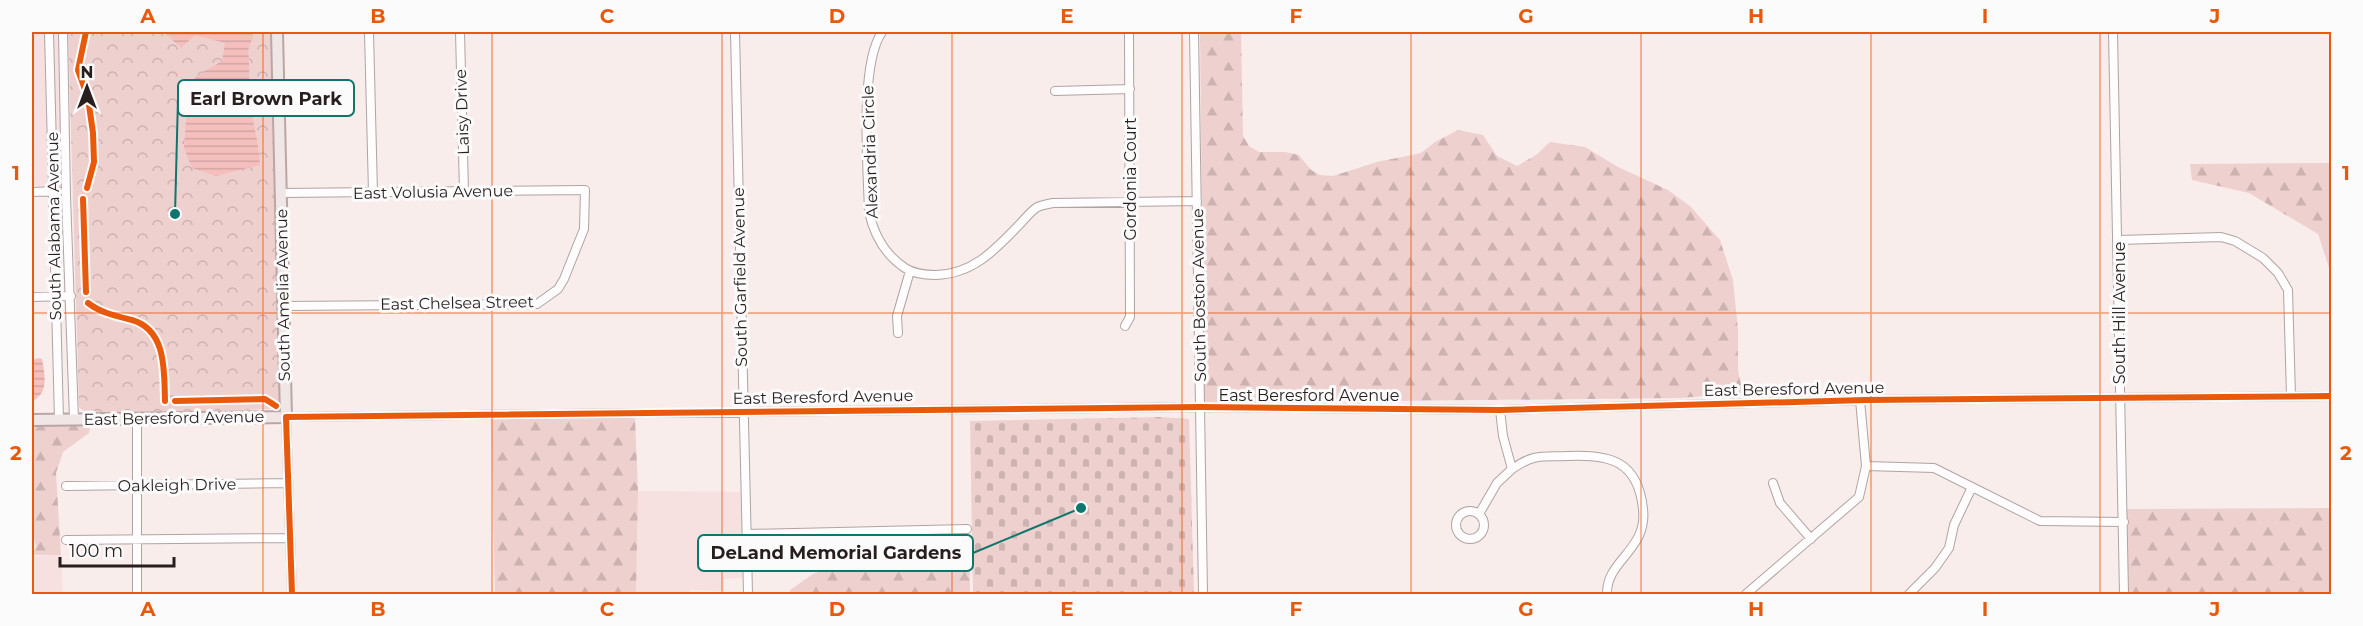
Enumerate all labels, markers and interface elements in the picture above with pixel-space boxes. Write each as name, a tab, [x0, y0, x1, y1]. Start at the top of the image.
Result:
text: A	[139, 4, 156, 28]
text: B	[370, 4, 386, 28]
text: C	[600, 4, 615, 28]
text: D	[829, 4, 845, 28]
text: E	[1060, 4, 1074, 28]
text: F	[1290, 4, 1303, 28]
text: G	[1518, 4, 1534, 28]
text: H	[1748, 4, 1764, 28]
text: I	[1982, 4, 1988, 28]
text: J	[2209, 4, 2220, 28]
north arrow	[57, 57, 117, 117]
text: N	[81, 63, 93, 82]
street label: Laisy Drive	[451, 69, 473, 155]
callout: Earl Brown Park	[178, 80, 354, 116]
street label: Alexandria Circle	[858, 85, 882, 219]
text: Earl Brown Park	[190, 88, 342, 110]
street label: Gordonia Court	[1121, 117, 1140, 241]
street label: South Alabama Avenue	[43, 132, 65, 320]
text: 1	[12, 161, 20, 185]
text: 1	[2342, 161, 2350, 185]
street label: East Volusia Avenue	[353, 181, 513, 203]
street label: South Garfield Avenue	[729, 187, 751, 367]
street label: South Amelia Avenue	[272, 208, 294, 382]
street label: South Boston Avenue	[1188, 208, 1210, 382]
street label: South Hill Avenue	[2110, 242, 2129, 384]
street label: East Chelsea Street	[380, 292, 535, 314]
street label: East Beresford Avenue	[1703, 378, 1885, 400]
street label: East Beresford Avenue	[732, 386, 914, 408]
street label: East Beresford Avenue	[1219, 386, 1399, 405]
street label: East Beresford Avenue	[83, 407, 265, 429]
text: 2	[10, 441, 22, 465]
text: 2	[2340, 441, 2352, 465]
street label: Oakleigh Drive	[118, 474, 236, 496]
scale bar	[60, 530, 174, 568]
callout: DeLand Memorial Gardens	[698, 535, 973, 571]
text: 100 m	[69, 540, 123, 562]
text: DeLand Memorial Gardens	[711, 542, 962, 564]
text: A	[139, 597, 156, 621]
text: B	[370, 597, 386, 621]
text: C	[600, 597, 615, 621]
text: D	[829, 597, 845, 621]
text: E	[1060, 597, 1074, 621]
text: F	[1290, 597, 1303, 621]
text: G	[1518, 597, 1534, 621]
text: H	[1748, 597, 1764, 621]
text: I	[1982, 597, 1988, 621]
text: J	[2209, 597, 2220, 621]

